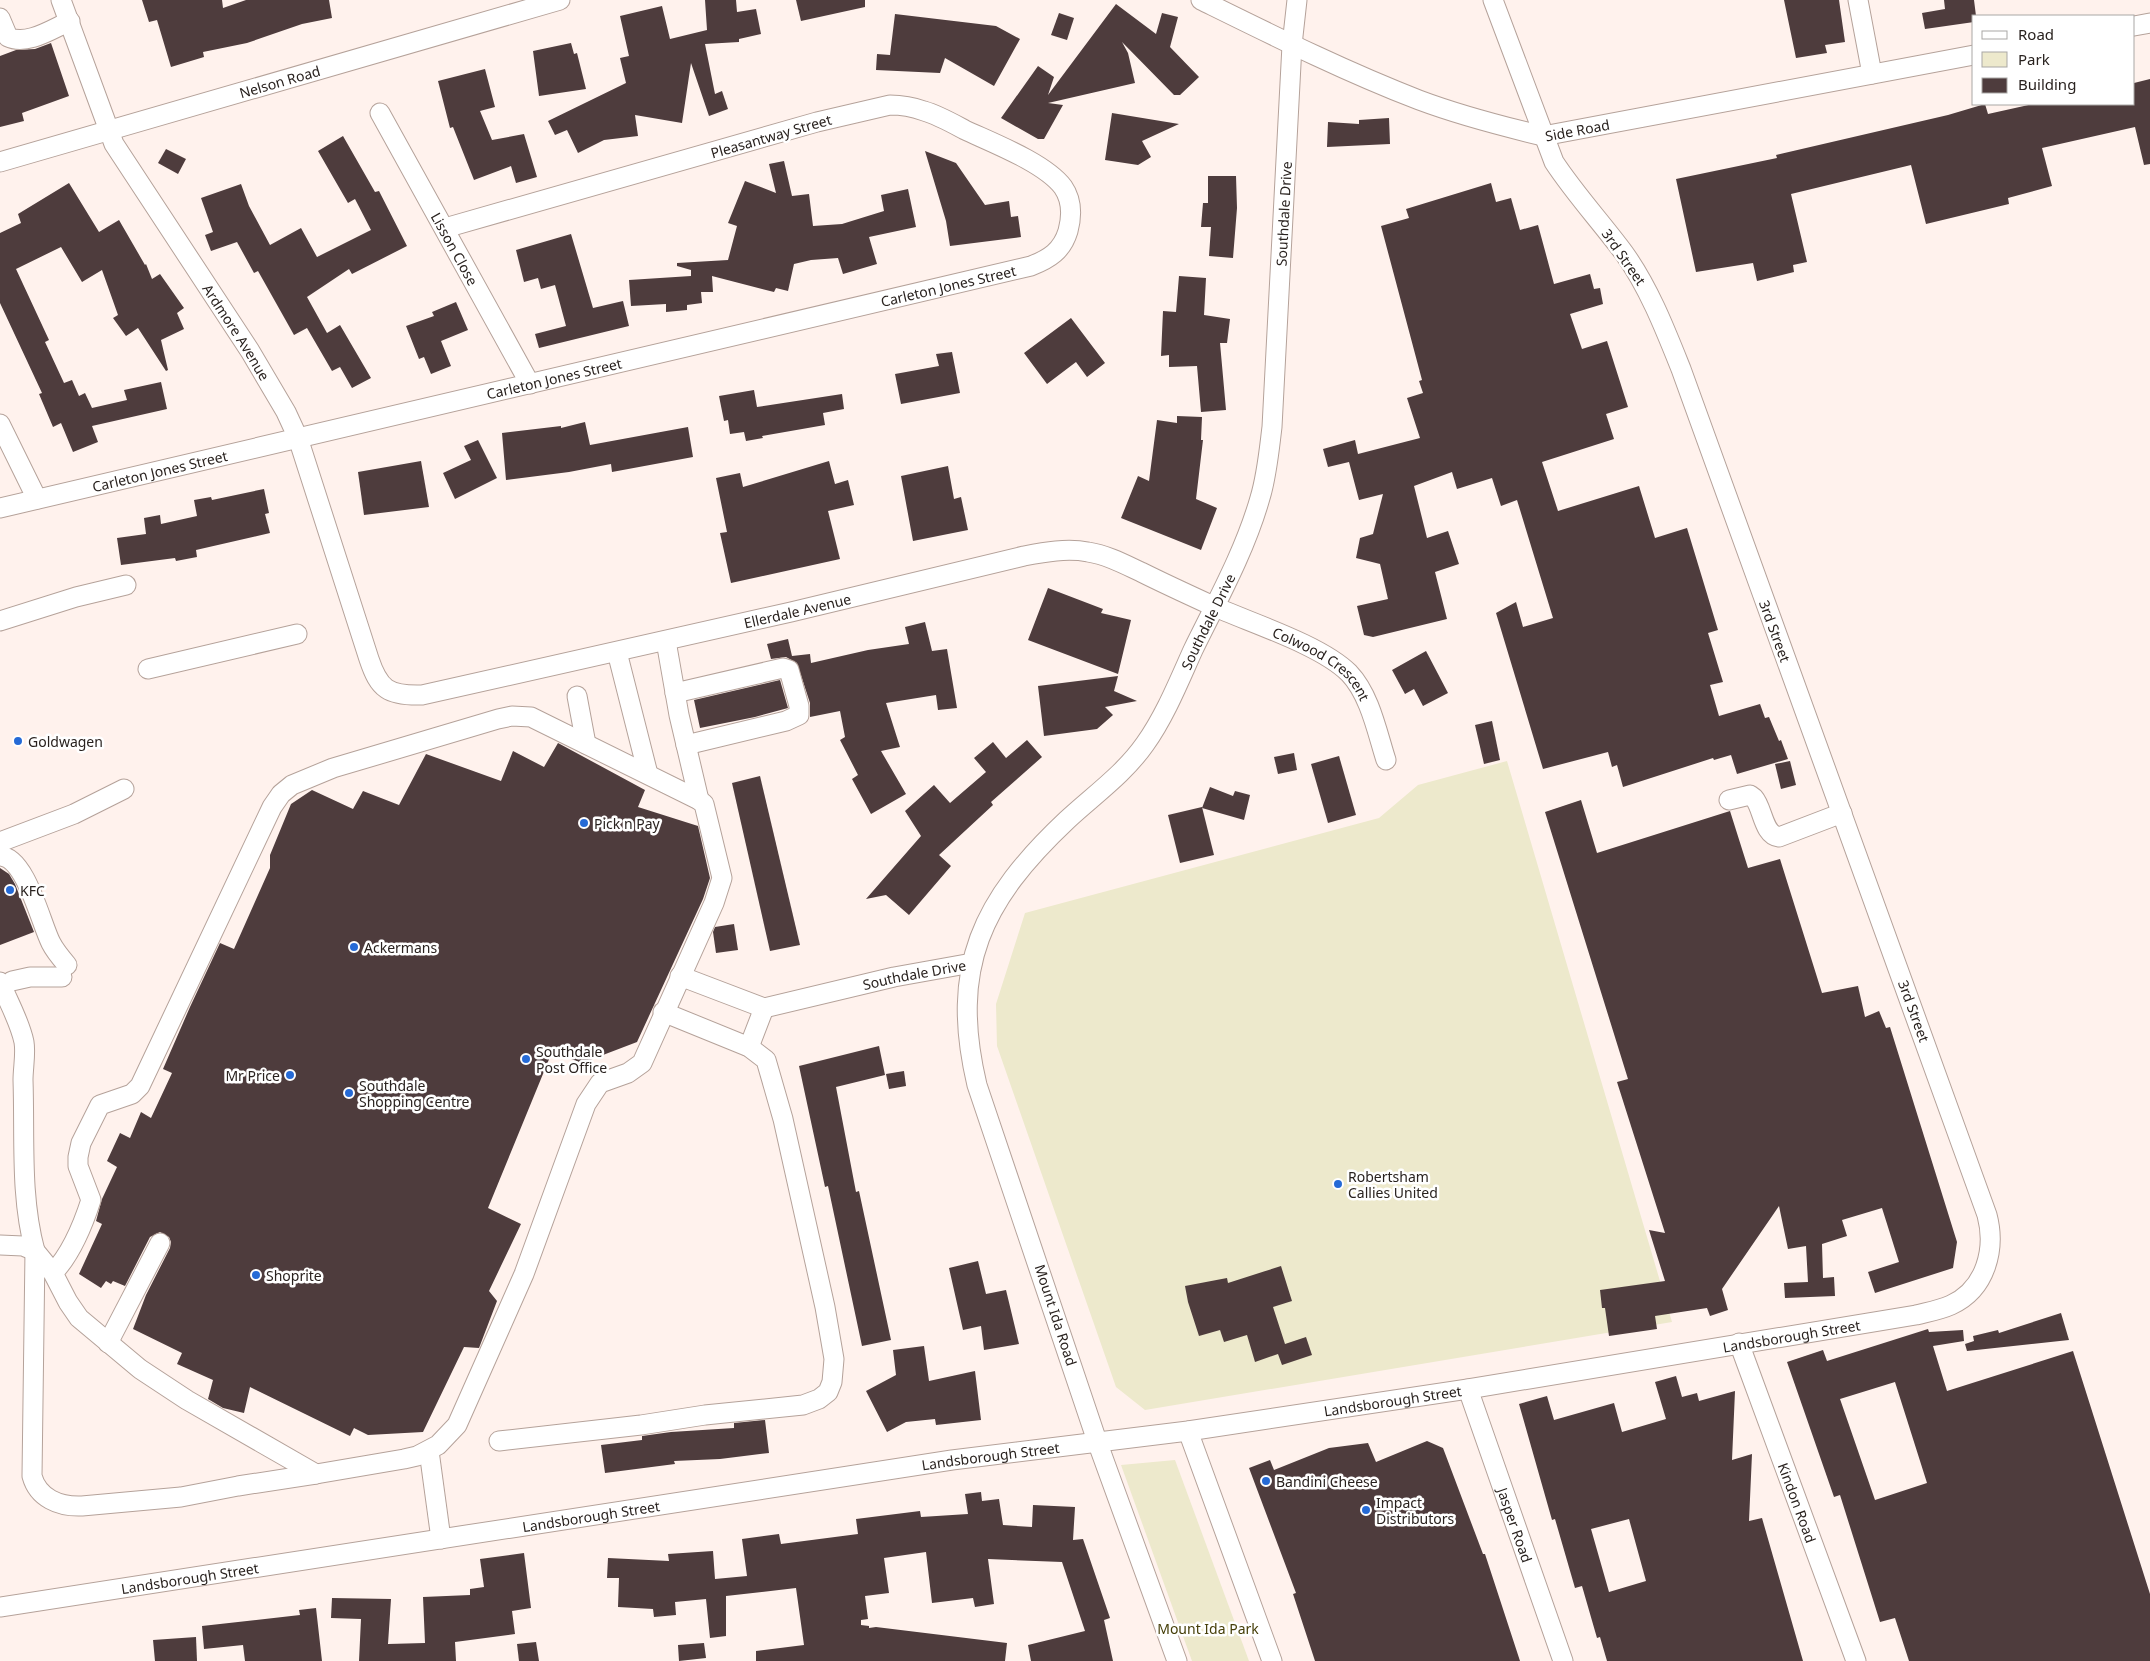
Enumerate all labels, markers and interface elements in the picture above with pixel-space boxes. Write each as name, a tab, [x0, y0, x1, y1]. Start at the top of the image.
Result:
legend	[1972, 15, 2135, 105]
text: Road	[2018, 24, 2054, 44]
text: Park	[2018, 49, 2050, 69]
street label: Nelson Road	[237, 60, 322, 102]
text: Building	[2018, 74, 2076, 94]
street label: Pleasantway Street	[708, 110, 834, 162]
street label: Side Road	[1544, 114, 1611, 145]
street label: Southdale Drive	[1271, 161, 1295, 267]
street label: Lisson Close	[427, 209, 483, 289]
street label: 3rd Street	[1598, 225, 1650, 289]
street label: Carleton Jones Street	[879, 260, 1018, 310]
street label: Ardmore Avenue	[199, 280, 275, 384]
street label: Carleton Jones Street	[484, 353, 623, 403]
street label: Carleton Jones Street	[90, 445, 229, 496]
street label: Southdale Drive	[1176, 570, 1239, 672]
street label: Ellerdale Avenue	[742, 588, 853, 632]
street label: 3rd Street	[1755, 597, 1795, 665]
street label: Colwood Crescent	[1270, 622, 1375, 704]
place label: Goldwagen	[28, 732, 103, 751]
marker: Goldwagen	[12, 735, 24, 747]
place label: Pick n Pay	[594, 814, 661, 833]
marker: Pick n Pay	[578, 817, 590, 829]
place label: KFC	[20, 881, 45, 900]
marker: KFC	[4, 884, 16, 896]
place label: Ackermans	[364, 938, 437, 957]
marker: Ackermans	[348, 941, 360, 953]
street label: Southdale Drive	[861, 955, 967, 994]
street label: 3rd Street	[1894, 977, 1934, 1045]
place label: Southdale Post Office	[536, 1042, 607, 1077]
marker: Southdale Post Office	[520, 1053, 532, 1065]
place label: Mr Price	[225, 1066, 280, 1085]
marker: Mr Price	[284, 1069, 296, 1081]
place label: Southdale Shopping Centre	[359, 1076, 469, 1111]
marker: Southdale Shopping Centre	[343, 1087, 355, 1099]
place label: Robertsham Callies United	[1348, 1167, 1438, 1202]
marker: Robertsham Callies United	[1332, 1178, 1344, 1190]
street label: Mount Ida Road	[1031, 1262, 1081, 1368]
place label: Shoprite	[266, 1266, 322, 1285]
marker: Shoprite	[250, 1269, 262, 1281]
street label: Landsborough Street	[1721, 1315, 1862, 1356]
street label: Landsborough Street	[1322, 1381, 1463, 1420]
street label: Landsborough Street	[920, 1437, 1061, 1474]
street label: Kindon Road	[1774, 1460, 1821, 1545]
place label: Bandini Cheese	[1276, 1472, 1378, 1491]
marker: Bandini Cheese	[1260, 1475, 1272, 1487]
street label: Jasper Road	[1493, 1483, 1537, 1565]
place label: Impact Distributors	[1376, 1493, 1455, 1528]
street label: Landsborough Street	[521, 1496, 661, 1536]
marker: Impact Distributors	[1360, 1504, 1372, 1516]
street label: Landsborough Street	[120, 1558, 260, 1598]
park label: Mount Ida Park	[1157, 1619, 1259, 1638]

